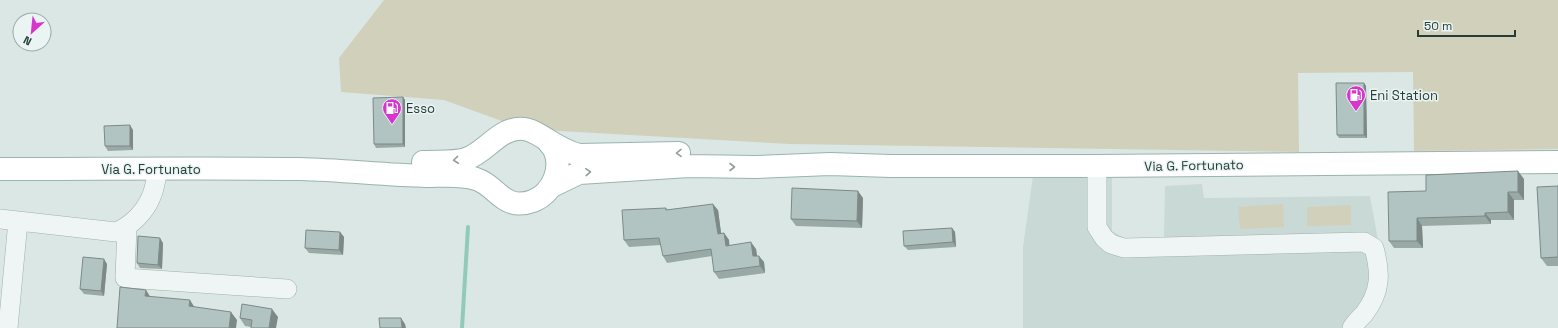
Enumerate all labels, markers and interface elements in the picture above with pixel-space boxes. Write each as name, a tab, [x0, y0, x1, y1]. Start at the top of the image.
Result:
north arrow	[12, 12, 52, 52]
scale bar	[1418, 12, 1515, 38]
text: 50 m	[1424, 18, 1452, 34]
text: N	[21, 33, 34, 49]
fuel station icon: Eni Station	[1345, 84, 1367, 112]
place label: Eni Station	[1370, 87, 1438, 104]
fuel station icon: Esso	[381, 97, 403, 125]
place label: Esso	[406, 100, 435, 117]
one-way arrow	[676, 148, 682, 157]
one-way arrow	[453, 155, 459, 164]
street label: Via G. Fortunato	[1144, 156, 1244, 175]
street label: Via G. Fortunato	[101, 161, 201, 178]
one-way arrow	[729, 163, 735, 171]
one-way arrow	[585, 168, 591, 177]

